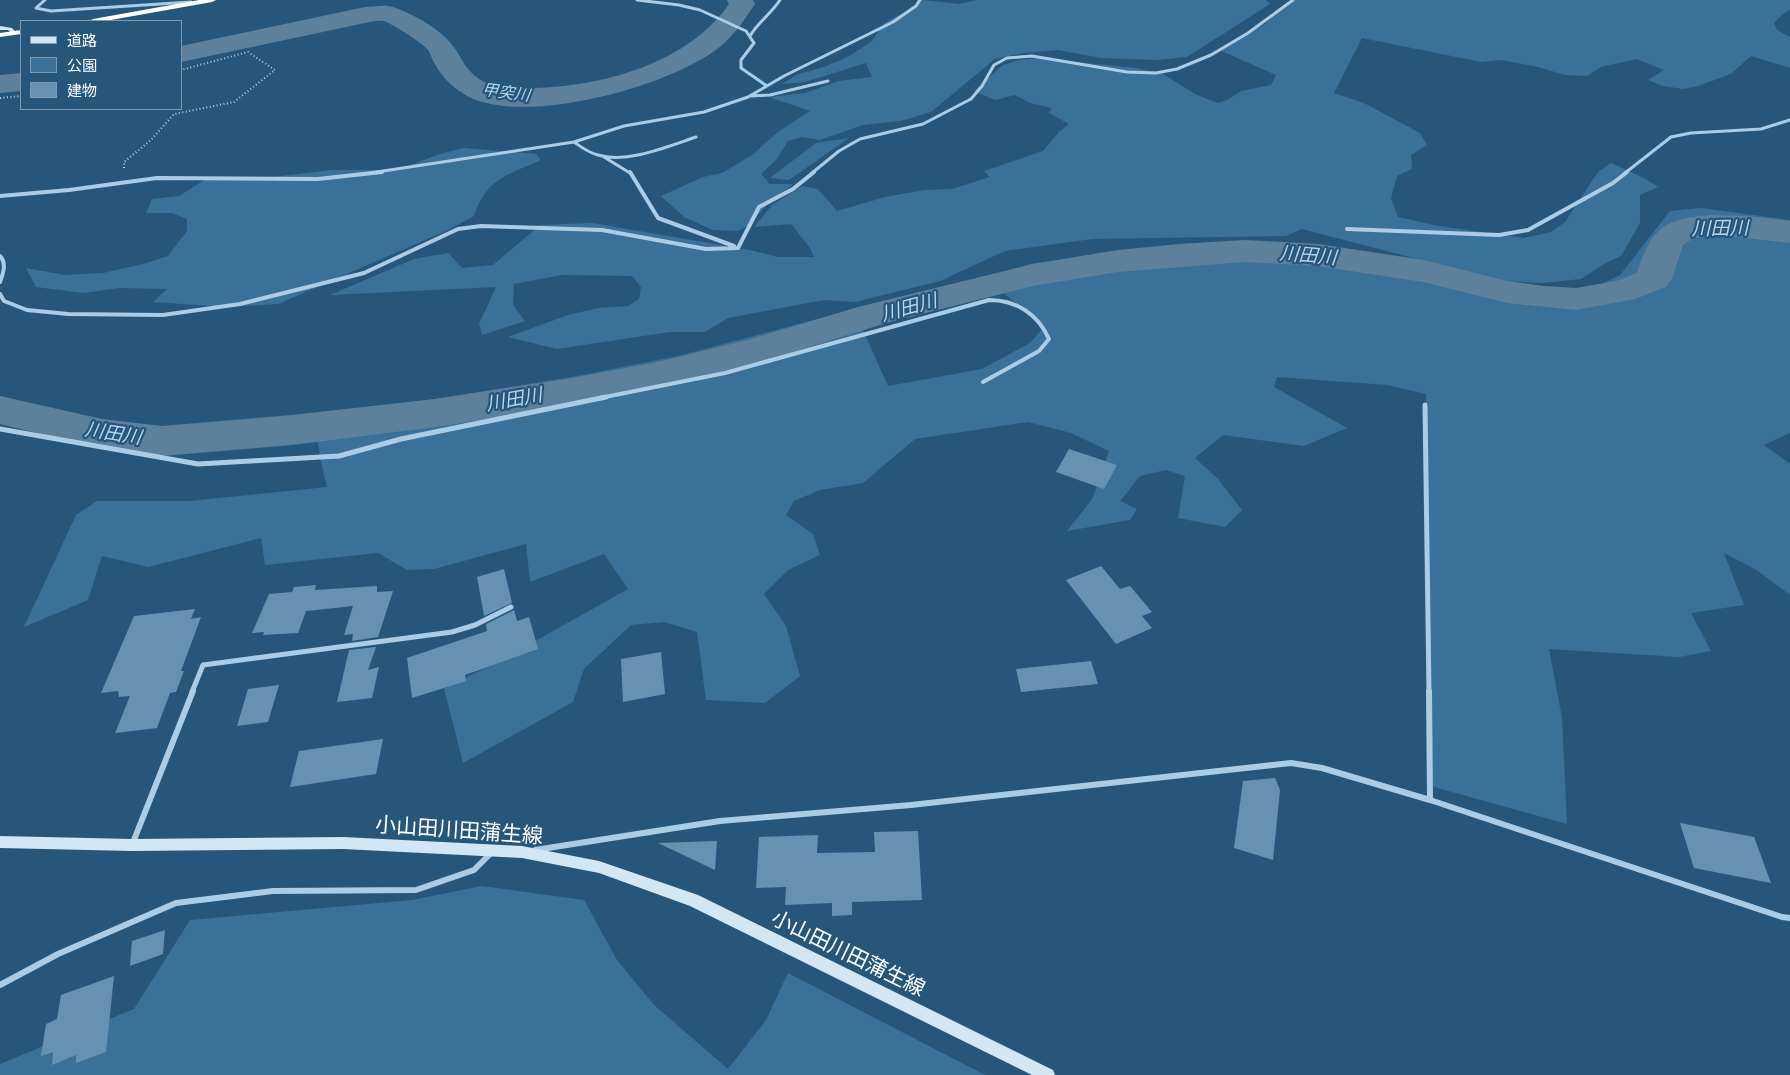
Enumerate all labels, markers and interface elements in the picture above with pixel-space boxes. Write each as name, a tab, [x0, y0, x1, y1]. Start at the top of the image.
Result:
legend	[20, 20, 182, 110]
text: 道路	[67, 34, 97, 49]
text: 公園	[67, 59, 97, 74]
water label: 甲突川	[481, 80, 531, 106]
text: 建物	[67, 84, 97, 99]
water label: 川田川	[1691, 217, 1749, 241]
water label: 川田川	[1279, 242, 1337, 270]
water label: 川田川	[879, 290, 939, 326]
water label: 川田川	[484, 384, 544, 416]
water label: 川田川	[83, 418, 143, 450]
street label: 小山田川田蒲生線	[374, 813, 544, 849]
street label: 小山田川田蒲生線	[767, 906, 929, 1002]

